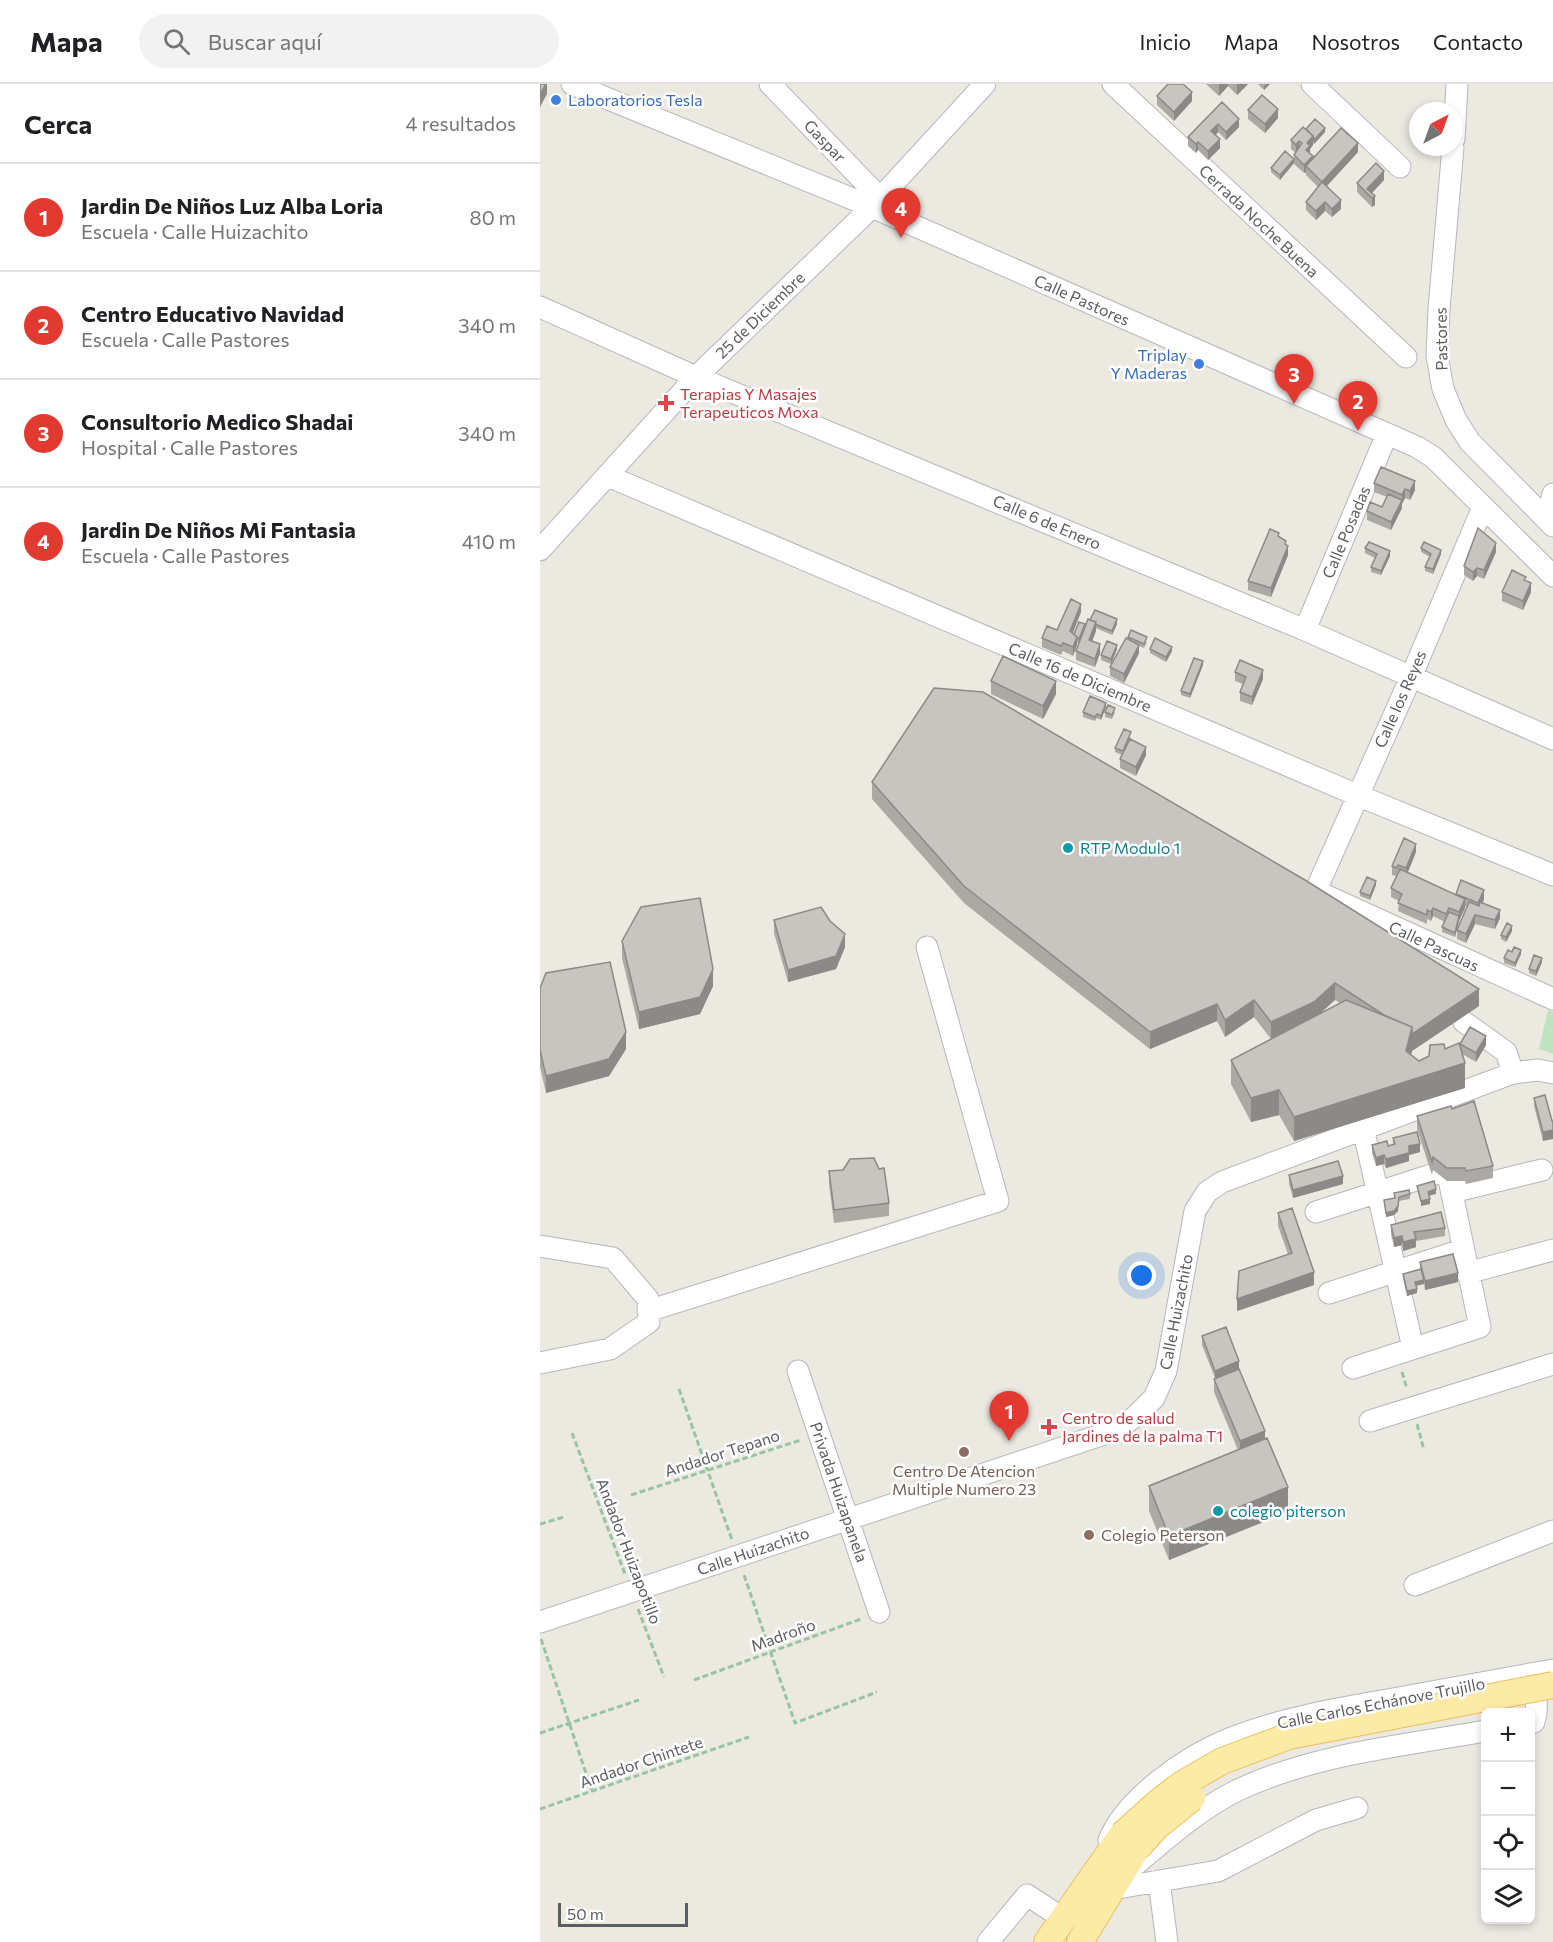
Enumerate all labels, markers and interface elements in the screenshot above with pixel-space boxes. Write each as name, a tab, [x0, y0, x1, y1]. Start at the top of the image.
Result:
search box	[139, 14, 559, 68]
text: Mapa	[30, 24, 103, 58]
icon: search	[160, 25, 193, 58]
text: Buscar aquí	[208, 28, 322, 55]
text: Inicio	[1139, 29, 1191, 54]
text: Mapa	[1224, 29, 1278, 54]
text: Nosotros	[1311, 29, 1400, 54]
text: Contacto	[1433, 29, 1523, 54]
place label: Laboratorios Tesla	[568, 90, 703, 109]
marker: Laboratorios Tesla	[549, 93, 563, 107]
north arrow	[1409, 102, 1463, 156]
text: Cerca	[24, 108, 92, 139]
text: 4 resultados	[406, 111, 516, 135]
street label: Gaspar	[801, 115, 851, 166]
street label: Cerrada Noche Buena	[1196, 160, 1323, 281]
pin: 4	[882, 188, 920, 238]
text: Jardin De Niños Luz Alba Loria	[81, 192, 383, 219]
text: 1	[39, 205, 48, 229]
text: 80 m	[470, 205, 516, 229]
text: Escuela · Calle Huizachito	[81, 219, 308, 243]
street label: 25 de Diciembre	[711, 267, 808, 362]
street label: Calle Pastores	[1032, 270, 1133, 329]
text: Centro Educativo Navidad	[81, 300, 344, 327]
street label: Pastores	[1430, 307, 1451, 371]
text: 2	[38, 313, 49, 337]
text: 340 m	[458, 313, 516, 337]
text: Escuela · Calle Pastores	[81, 327, 290, 351]
place label: Triplay Y Maderas	[1110, 345, 1187, 382]
pin: 3	[1274, 354, 1314, 404]
marker: Triplay Y Maderas	[1192, 357, 1206, 371]
pin: 2	[1338, 382, 1378, 431]
place label: Terapias Y Masajes Terapeuticos Moxa	[680, 384, 819, 421]
marker: Terapias Y Masajes Terapeuticos Moxa	[657, 394, 675, 412]
text: Consultorio Medico Shadai	[81, 408, 353, 435]
text: 3	[38, 421, 49, 445]
text: 340 m	[458, 421, 516, 445]
text: Hospital · Calle Pastores	[81, 435, 298, 459]
street label: Calle Posadas	[1318, 483, 1374, 581]
street label: Calle 6 de Enero	[990, 490, 1104, 553]
text: Jardin De Niños Mi Fantasia	[81, 516, 356, 543]
text: 4	[37, 529, 50, 553]
text: 410 m	[462, 529, 516, 553]
text: Escuela · Calle Pastores	[81, 543, 290, 567]
street label: Calle 16 de Diciembre	[1006, 638, 1155, 715]
street label: Calle los Reyes	[1370, 647, 1430, 751]
place label: RTP Modulo 1	[1080, 838, 1180, 857]
marker: RTP Modulo 1	[1061, 841, 1075, 855]
street label: Calle Pascuas	[1386, 916, 1482, 975]
street label: Calle Huizachito	[1155, 1252, 1196, 1371]
your location	[1127, 1261, 1156, 1290]
pin: 1	[990, 1392, 1028, 1441]
place label: Centro de salud Jardines de la palma T1	[1062, 1408, 1223, 1445]
marker: Centro de salud Jardines de la palma T1	[1040, 1418, 1058, 1436]
street label: Privada Huizapanela	[807, 1419, 872, 1564]
street label: Andador Tepano	[662, 1425, 782, 1480]
marker: Centro De Atencion Multiple Numero 23	[957, 1445, 971, 1459]
place label: Centro De Atencion Multiple Numero 23	[892, 1461, 1036, 1498]
street label: Andador Huizapotillo	[593, 1475, 666, 1626]
place label: colegio piterson	[1230, 1501, 1346, 1520]
marker: colegio piterson	[1211, 1504, 1225, 1518]
street label: Calle Huizachito	[694, 1522, 811, 1579]
place label: Colegio Peterson	[1101, 1525, 1225, 1544]
marker: Colegio Peterson	[1082, 1528, 1096, 1542]
street label: Madroño	[748, 1614, 818, 1655]
street label: Calle Carlos Echánove Trujillo	[1275, 1673, 1486, 1732]
map controls	[1481, 1708, 1535, 1924]
button: +	[1481, 1708, 1535, 1762]
street label: Andador Chintete	[577, 1732, 705, 1792]
button: −	[1481, 1762, 1535, 1816]
button: locate	[1481, 1816, 1535, 1870]
button: layers	[1481, 1870, 1535, 1924]
scale bar	[558, 1900, 688, 1928]
text: 50 m	[567, 1904, 604, 1923]

